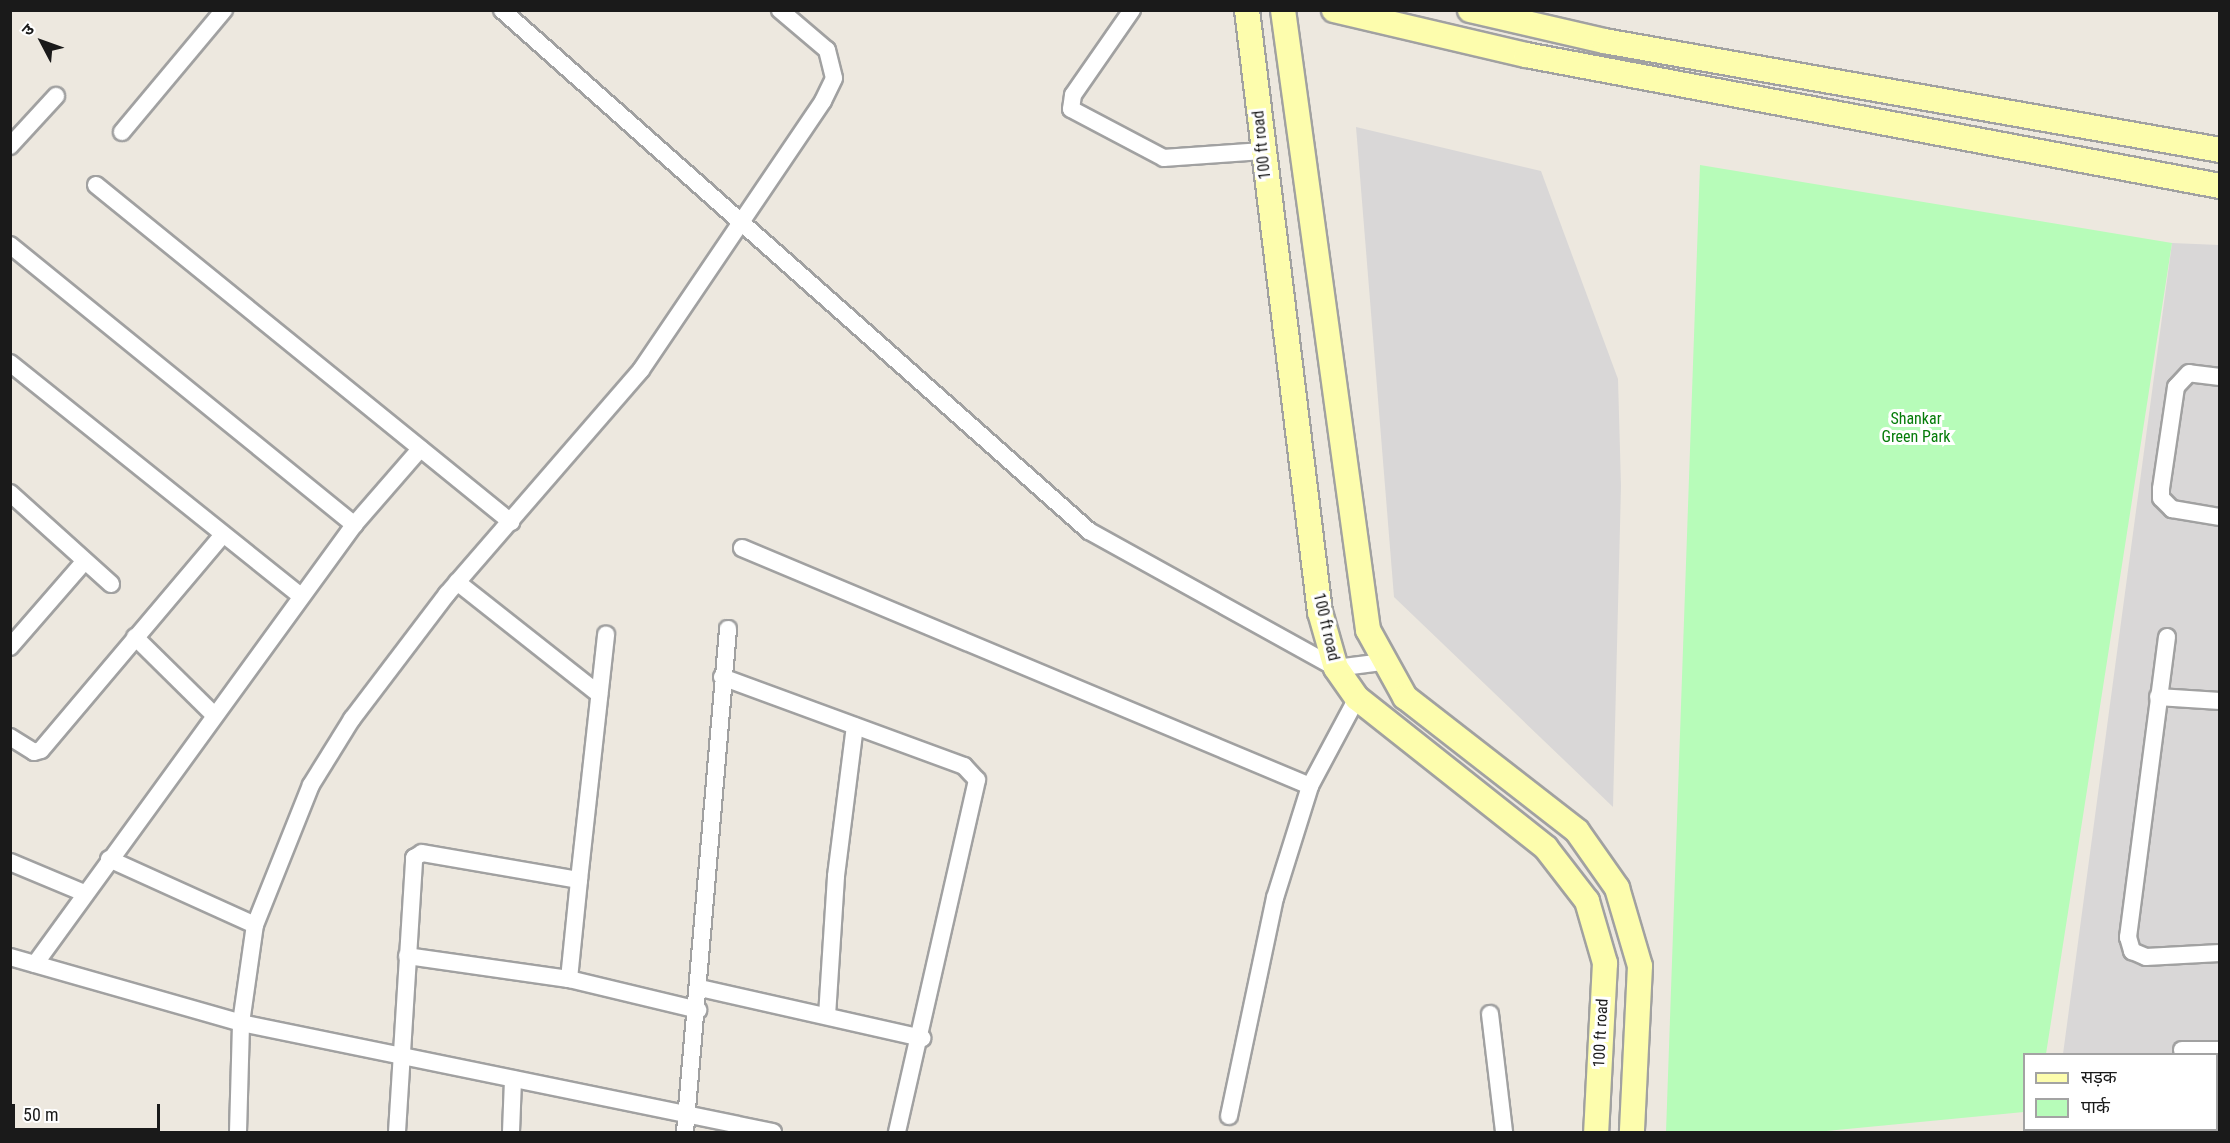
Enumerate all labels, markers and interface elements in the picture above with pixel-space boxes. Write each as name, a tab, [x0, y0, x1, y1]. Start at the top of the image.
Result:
north arrow	[12, 12, 72, 72]
text: उ	[18, 20, 38, 40]
street label: 100 ft road	[1249, 110, 1275, 180]
park label: Shankar Green Park	[1881, 409, 1951, 447]
street label: 100 ft road	[1309, 591, 1343, 663]
street label: 100 ft road	[1590, 998, 1612, 1068]
legend	[2023, 1053, 2218, 1131]
text: सड़क	[2081, 1066, 2117, 1087]
scale bar	[15, 1092, 164, 1130]
text: पार्क	[2081, 1096, 2110, 1117]
text: 50 m	[23, 1104, 58, 1125]

